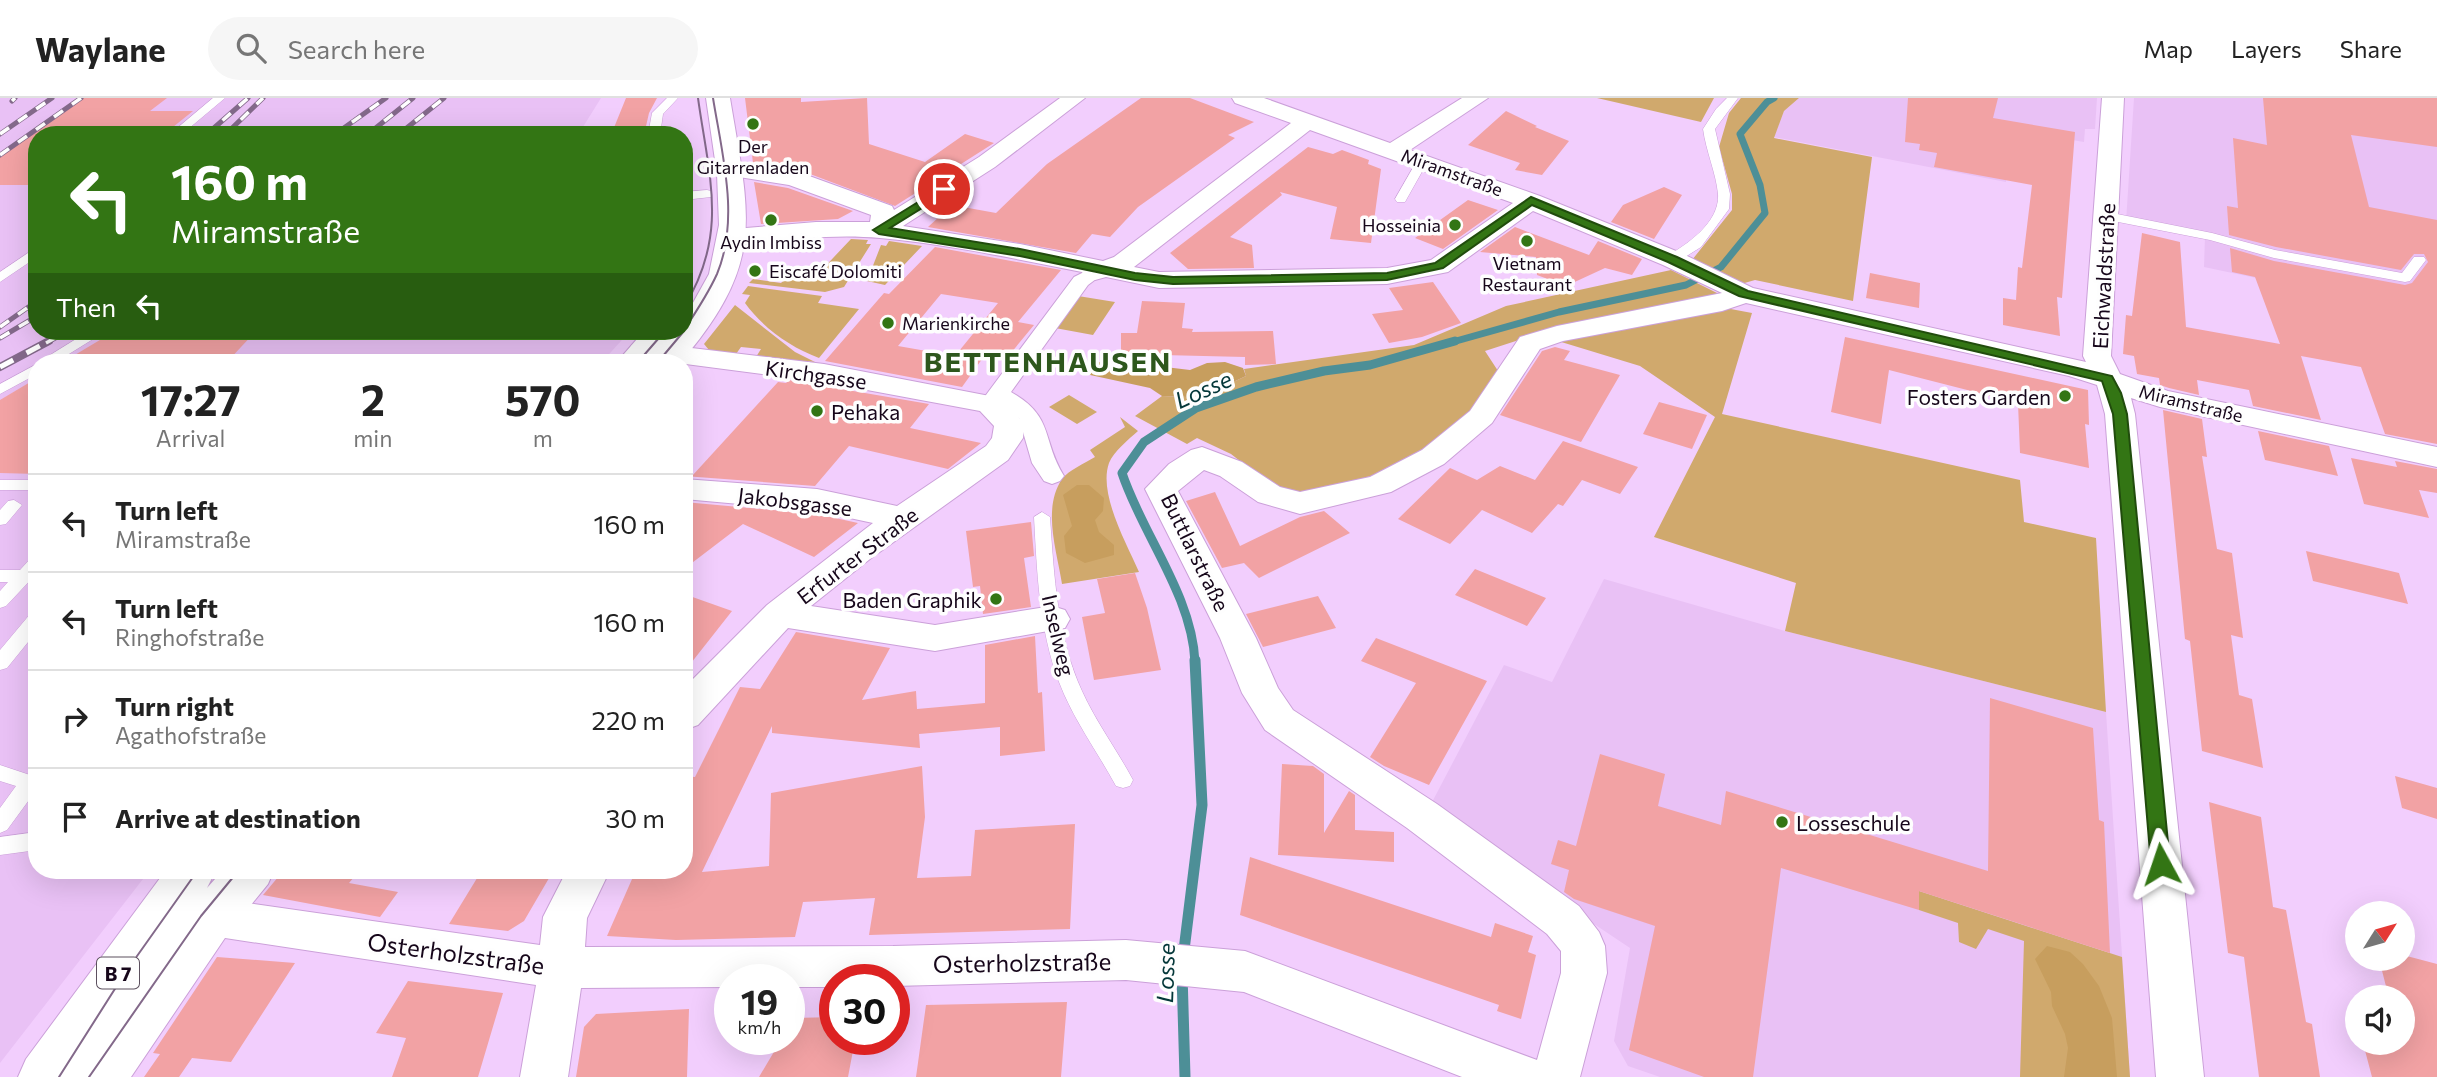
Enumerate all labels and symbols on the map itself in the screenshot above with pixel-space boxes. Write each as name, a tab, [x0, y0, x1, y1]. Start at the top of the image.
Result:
marker: Der Gitarrenladen	[745, 116, 761, 132]
place label: Der Gitarrenladen	[697, 135, 809, 178]
street label: Miramstraße	[1398, 143, 1506, 201]
pin	[914, 159, 974, 219]
street label: Eichwaldstraße	[2087, 202, 2119, 350]
marker: Aydin Imbiss	[763, 212, 779, 228]
place label: Hosseinia	[1362, 214, 1441, 236]
marker: Hosseinia	[1447, 217, 1463, 233]
place label: Aydin Imbiss	[720, 231, 822, 253]
marker: Vietnam Restaurant	[1519, 233, 1535, 249]
place label: Vietnam Restaurant	[1482, 252, 1572, 295]
place label: Eiscafé Dolomiti	[769, 260, 902, 282]
marker: Eiscafé Dolomiti	[747, 263, 763, 279]
place label: Marienkirche	[902, 312, 1010, 334]
marker: Marienkirche	[880, 315, 896, 331]
district label: BETTENHAUSEN	[924, 344, 1172, 378]
street label: Kirchgasse	[764, 355, 868, 393]
water label: Losse	[1170, 364, 1236, 414]
street label: Miramstraße	[2137, 379, 2245, 427]
place label: Fosters Garden	[1907, 384, 2051, 409]
marker: Fosters Garden	[2057, 388, 2073, 404]
place label: Pehaka	[831, 399, 900, 424]
marker: Pehaka	[809, 403, 825, 419]
street label: Jakobsgasse	[737, 482, 853, 520]
street label: Buttlarstraße	[1157, 489, 1235, 615]
street label: Erfurter Straße	[792, 501, 922, 609]
place label: Baden Graphik	[842, 587, 982, 612]
marker: Baden Graphik	[988, 591, 1004, 607]
street label: Inselweg	[1038, 592, 1080, 678]
place label: Losseschule	[1796, 810, 1911, 835]
marker: Losseschule	[1774, 814, 1790, 830]
position arrow	[2124, 827, 2198, 901]
north arrow	[2345, 901, 2415, 971]
street label: Osterholzstraße	[366, 926, 546, 980]
water label: Losse	[1150, 943, 1180, 1003]
street label: Osterholzstraße	[933, 946, 1111, 978]
road number: B 7	[97, 958, 139, 988]
speed limit sign: 30	[819, 964, 910, 1055]

